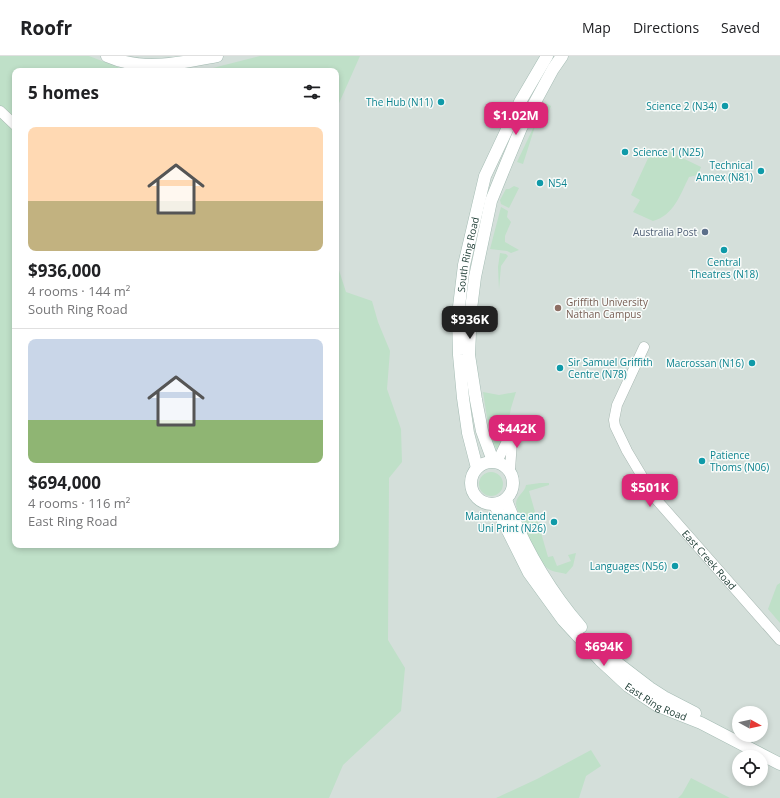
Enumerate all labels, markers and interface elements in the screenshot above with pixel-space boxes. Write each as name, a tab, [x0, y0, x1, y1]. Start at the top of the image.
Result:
text: Roofr	[20, 15, 72, 41]
text: Map	[582, 18, 611, 37]
text: Directions	[633, 18, 699, 37]
text: Saved	[721, 18, 760, 37]
text: 5 homes	[28, 81, 99, 104]
icon: filters	[301, 81, 323, 103]
place label: The Hub (N11)	[366, 95, 433, 109]
marker: The Hub (N11)	[436, 97, 446, 107]
place label: Science 2 (N34)	[646, 99, 717, 113]
marker: Science 2 (N34)	[720, 101, 730, 111]
pin: $1.02M	[483, 102, 549, 136]
text: $1.02M	[493, 106, 539, 124]
place label: Science 1 (N25)	[633, 145, 704, 159]
marker: Science 1 (N25)	[620, 147, 630, 157]
icon: home	[140, 153, 212, 225]
place label: Technical Annex (N81)	[696, 158, 753, 184]
marker: Technical Annex (N81)	[756, 166, 766, 176]
place label: N54	[548, 176, 567, 190]
marker: N54	[535, 178, 545, 188]
street label: South Ring Road	[454, 215, 482, 293]
place label: Australia Post	[633, 225, 697, 239]
marker: Australia Post	[700, 227, 710, 237]
marker: Central Theatres (N18)	[719, 245, 729, 255]
place label: Central Theatres (N18)	[690, 255, 758, 281]
text: $936,000	[28, 259, 101, 282]
text: 4 rooms · 144 m²	[28, 282, 130, 300]
place label: Griffith University Nathan Campus	[566, 295, 649, 321]
text: South Ring Road	[28, 300, 128, 318]
marker: Griffith University Nathan Campus	[553, 303, 563, 313]
pin: $936K	[442, 306, 498, 340]
text: $936K	[451, 310, 489, 328]
place label: Sir Samuel Griffith Centre (N78)	[568, 355, 653, 381]
place label: Macrossan (N16)	[666, 356, 744, 370]
marker: Macrossan (N16)	[747, 358, 757, 368]
marker: Sir Samuel Griffith Centre (N78)	[555, 363, 565, 373]
icon: home	[140, 365, 212, 437]
pin: $442K	[489, 415, 545, 449]
text: $442K	[498, 419, 536, 437]
place label: Patience Thoms (N06)	[710, 448, 769, 474]
marker: Patience Thoms (N06)	[697, 456, 707, 466]
text: $694,000	[28, 471, 101, 494]
pin: $501K	[622, 474, 678, 508]
text: $501K	[631, 478, 669, 496]
text: 4 rooms · 116 m²	[28, 494, 130, 512]
place label: Maintenance and Uni Print (N26)	[465, 509, 546, 535]
text: East Ring Road	[28, 512, 117, 530]
marker: Maintenance and Uni Print (N26)	[549, 517, 559, 527]
street label: East Creek Road	[679, 527, 740, 593]
place label: Languages (N56)	[590, 559, 667, 573]
marker: Languages (N56)	[670, 561, 680, 571]
pin: $694K	[576, 633, 632, 667]
text: $694K	[585, 637, 623, 655]
street label: East Ring Road	[622, 679, 689, 724]
north arrow	[732, 706, 768, 742]
map controls	[732, 706, 768, 786]
button: locate	[732, 750, 768, 786]

